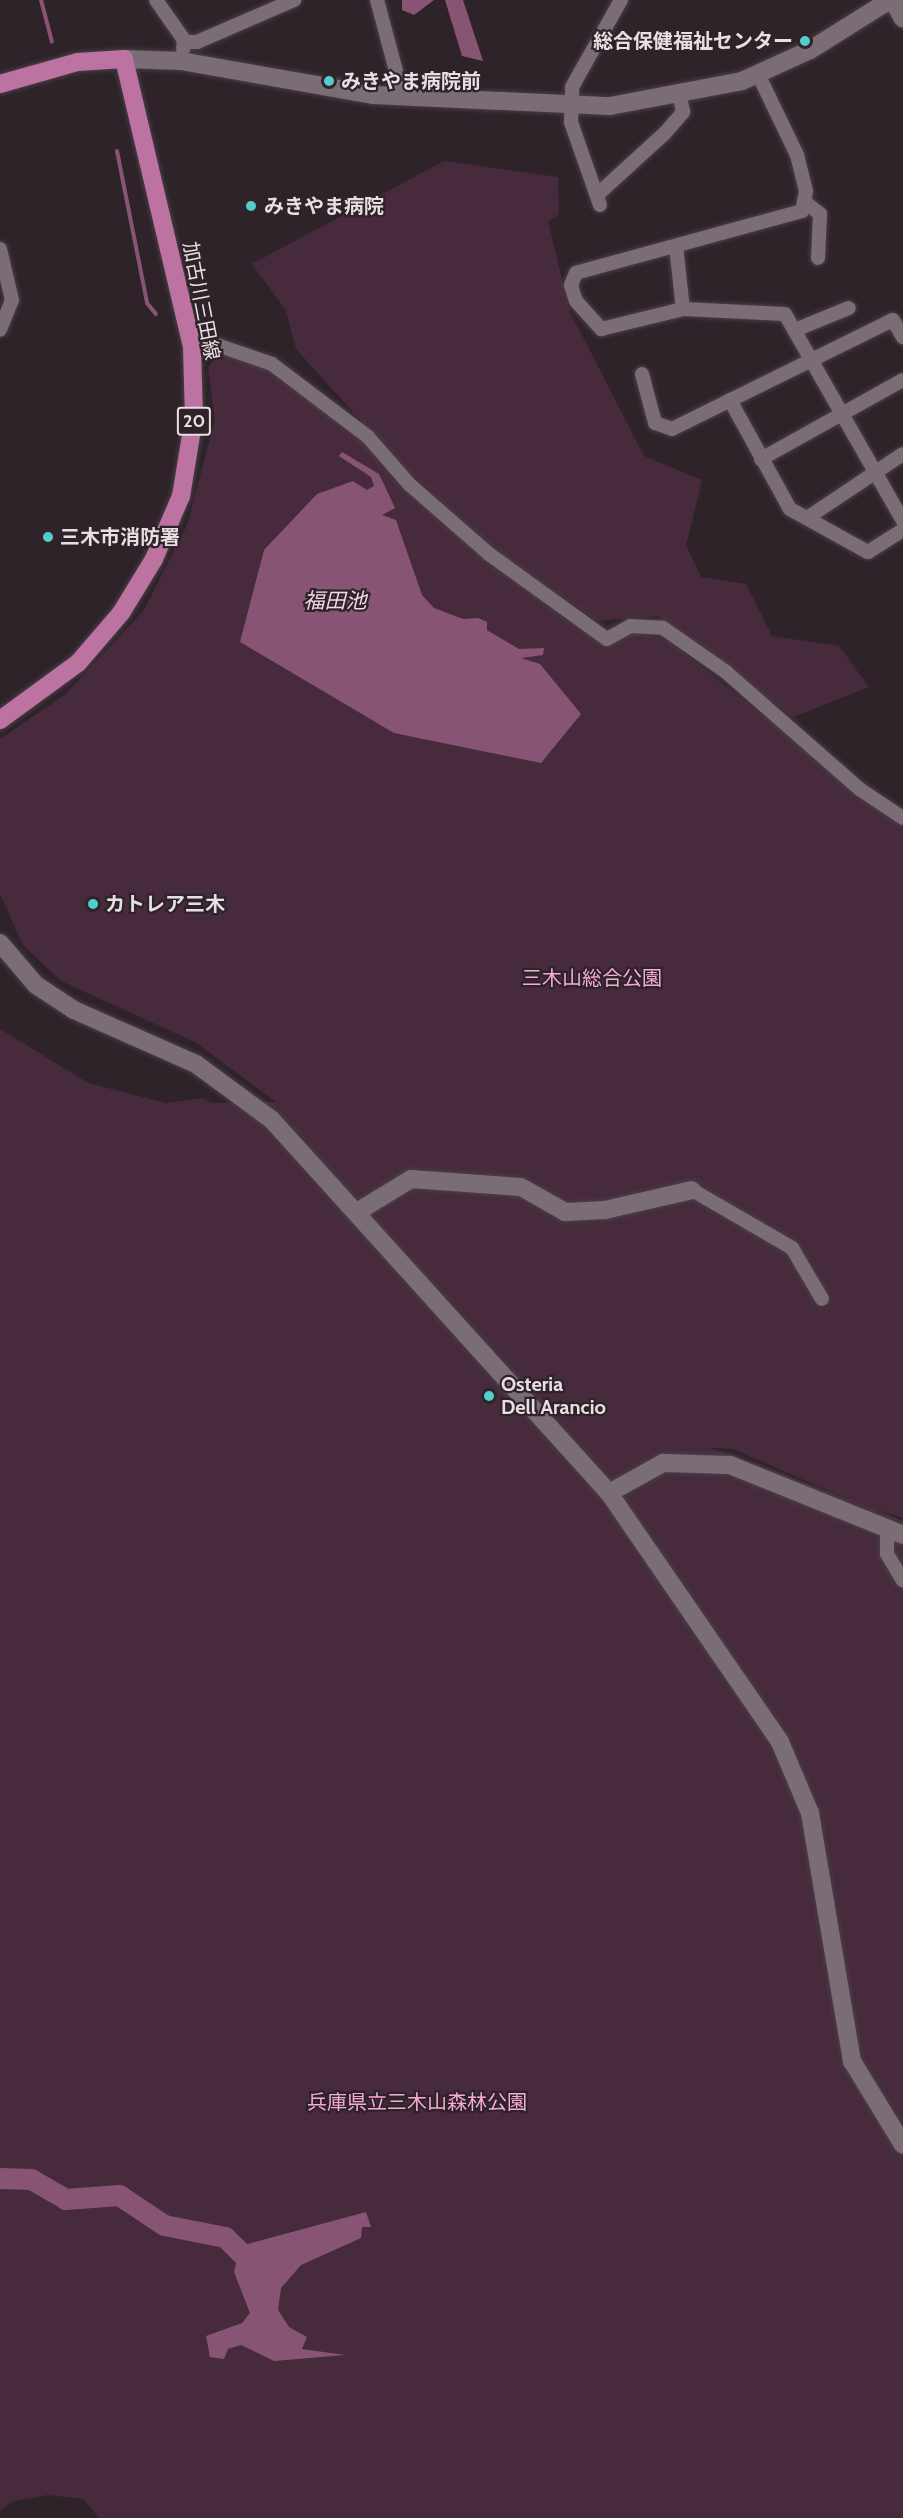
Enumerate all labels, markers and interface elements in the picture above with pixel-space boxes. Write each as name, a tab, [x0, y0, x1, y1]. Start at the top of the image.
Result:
place label: 総合保健福祉センター	[593, 29, 793, 53]
marker: 総合保健福祉センター	[798, 34, 812, 48]
place label: みきやま病院前	[341, 69, 481, 93]
marker: みきやま病院前	[322, 74, 336, 88]
place label: みきやま病院	[264, 194, 384, 218]
marker: みきやま病院	[242, 197, 260, 215]
street label: 加古川三田線	[178, 240, 224, 362]
road number: 20	[176, 406, 212, 436]
place label: 三木市消防署	[60, 525, 180, 549]
marker: 三木市消防署	[41, 530, 55, 544]
water label: 福田池	[304, 588, 366, 614]
place label: カトレア三木	[105, 892, 225, 916]
marker: カトレア三木	[86, 897, 100, 911]
park label: 三木山総合公園	[522, 966, 662, 990]
place label: Osteria Dell Arancio	[501, 1372, 606, 1419]
marker: Osteria Dell Arancio	[482, 1389, 496, 1403]
park label: 兵庫県立三木山森林公園	[307, 2090, 527, 2114]

